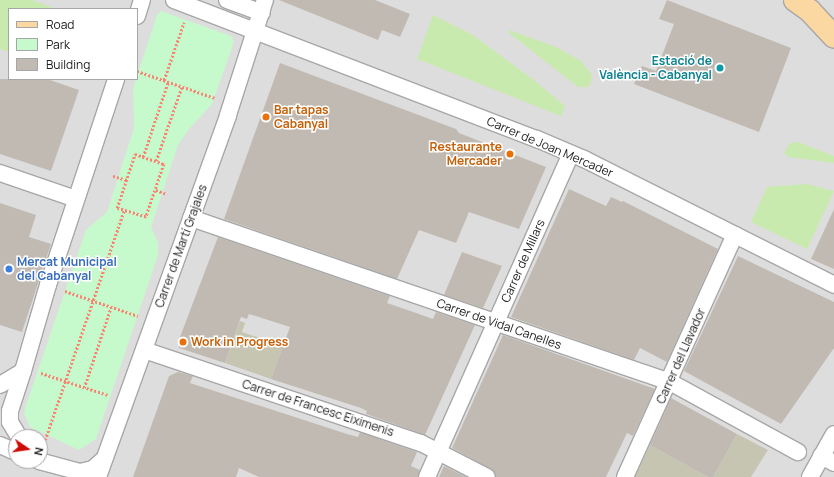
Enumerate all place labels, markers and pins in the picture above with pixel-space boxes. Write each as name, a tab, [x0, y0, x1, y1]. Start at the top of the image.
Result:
place label: Estació de València - Cabanyal	[599, 54, 712, 82]
marker: Estació de València - Cabanyal	[715, 63, 725, 73]
place label: Bar tapas Cabanyal	[274, 103, 329, 131]
marker: Bar tapas Cabanyal	[261, 112, 271, 122]
place label: Restaurante Mercader	[430, 140, 502, 168]
marker: Restaurante Mercader	[505, 149, 515, 159]
place label: Mercat Municipal del Cabanyal	[17, 255, 117, 283]
marker: Mercat Municipal del Cabanyal	[4, 264, 14, 274]
place label: Work in Progress	[191, 335, 288, 349]
marker: Work in Progress	[178, 337, 188, 347]

